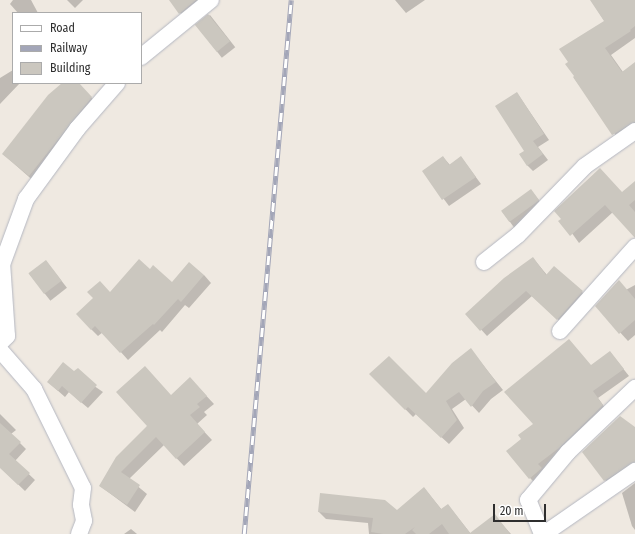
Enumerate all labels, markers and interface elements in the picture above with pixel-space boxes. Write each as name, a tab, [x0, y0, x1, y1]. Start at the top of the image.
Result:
legend	[12, 12, 142, 84]
text: Road	[50, 21, 75, 35]
text: Railway	[50, 41, 87, 55]
text: Building	[50, 61, 90, 75]
scale bar	[495, 496, 548, 522]
text: 20 m	[500, 504, 524, 518]

